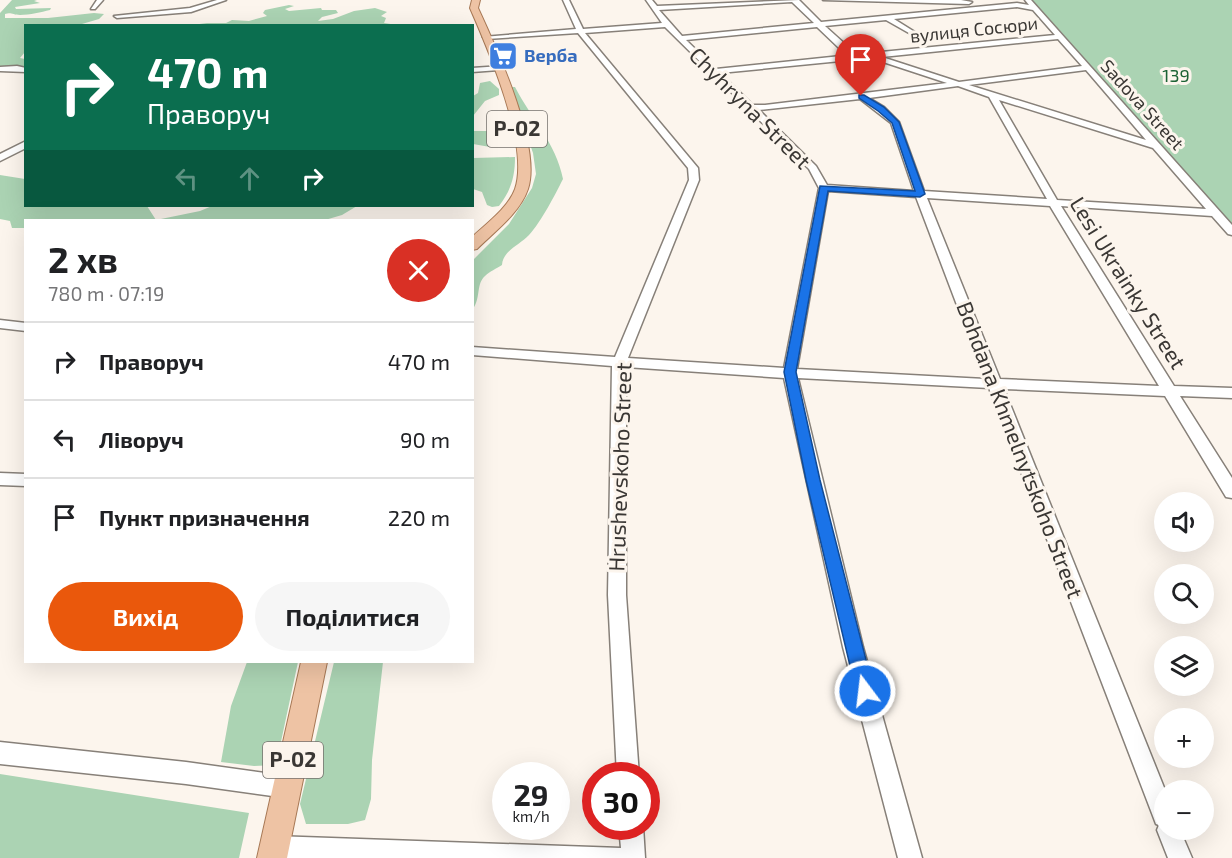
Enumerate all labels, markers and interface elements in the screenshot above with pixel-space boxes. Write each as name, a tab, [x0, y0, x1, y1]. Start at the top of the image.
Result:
street label: вулиця Сосюри	[909, 11, 1039, 47]
pin	[835, 34, 886, 96]
supermarket icon: Верба	[487, 40, 519, 72]
street label: Chyhryna Street	[685, 41, 817, 173]
icon: arrive	[844, 43, 877, 76]
place label: Верба	[524, 44, 578, 66]
text: 470 m	[147, 46, 269, 96]
icon: right	[48, 48, 126, 126]
street label: Sadova Street	[1097, 55, 1189, 154]
park label: 139	[1162, 64, 1190, 86]
text: Праворуч	[147, 97, 270, 129]
road number: Р-02	[487, 111, 547, 147]
icon: left	[170, 162, 203, 195]
icon: ahead	[233, 162, 266, 195]
icon: right	[296, 162, 329, 195]
street label: Lesi Ukrainky Street	[1065, 192, 1192, 373]
text: 2 хв	[48, 237, 118, 280]
button: close	[387, 239, 450, 302]
text: 780 m · 07:19	[48, 281, 164, 305]
street label: Bohdana Khmelnytskoho Street	[952, 298, 1090, 602]
icon: right	[48, 345, 81, 378]
text: Праворуч	[99, 348, 204, 374]
text: 470 m	[388, 348, 450, 374]
street label: Hrushevskoho Street	[602, 362, 636, 572]
icon: left	[48, 423, 81, 456]
text: Ліворуч	[99, 426, 184, 452]
text: 90 m	[400, 426, 450, 452]
map controls	[1154, 492, 1214, 840]
button: sound	[1154, 492, 1214, 552]
icon: arrive	[48, 501, 81, 534]
text: Пункт призначення	[99, 504, 310, 530]
text: 220 m	[388, 504, 450, 530]
button: search	[1154, 564, 1214, 624]
button: Вихід	[48, 582, 243, 651]
button: Поділитися	[255, 582, 450, 651]
button: layers	[1154, 636, 1214, 696]
position arrow	[833, 659, 897, 723]
button: +	[1154, 708, 1214, 768]
road number: Р-02	[263, 742, 323, 778]
speed limit sign: 30	[582, 762, 660, 840]
text: 29	[513, 776, 549, 812]
button: −	[1154, 780, 1214, 840]
text: km/h	[512, 807, 550, 825]

